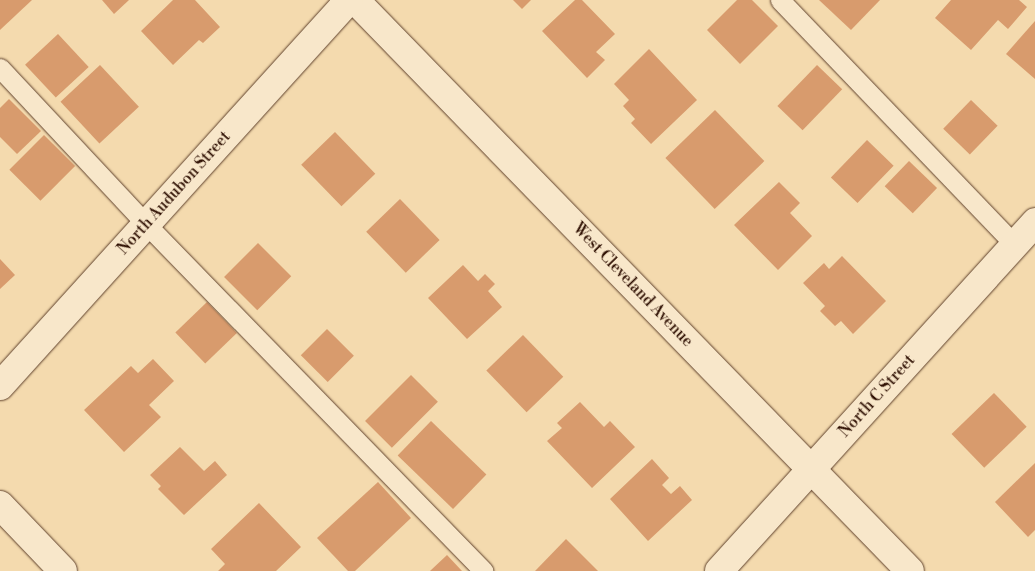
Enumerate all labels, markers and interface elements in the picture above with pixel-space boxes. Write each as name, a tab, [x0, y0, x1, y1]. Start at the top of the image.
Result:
street label: North Audubon Street	[114, 127, 234, 259]
street label: West Cleveland Avenue	[569, 219, 697, 351]
street label: North C Street	[835, 351, 919, 441]

